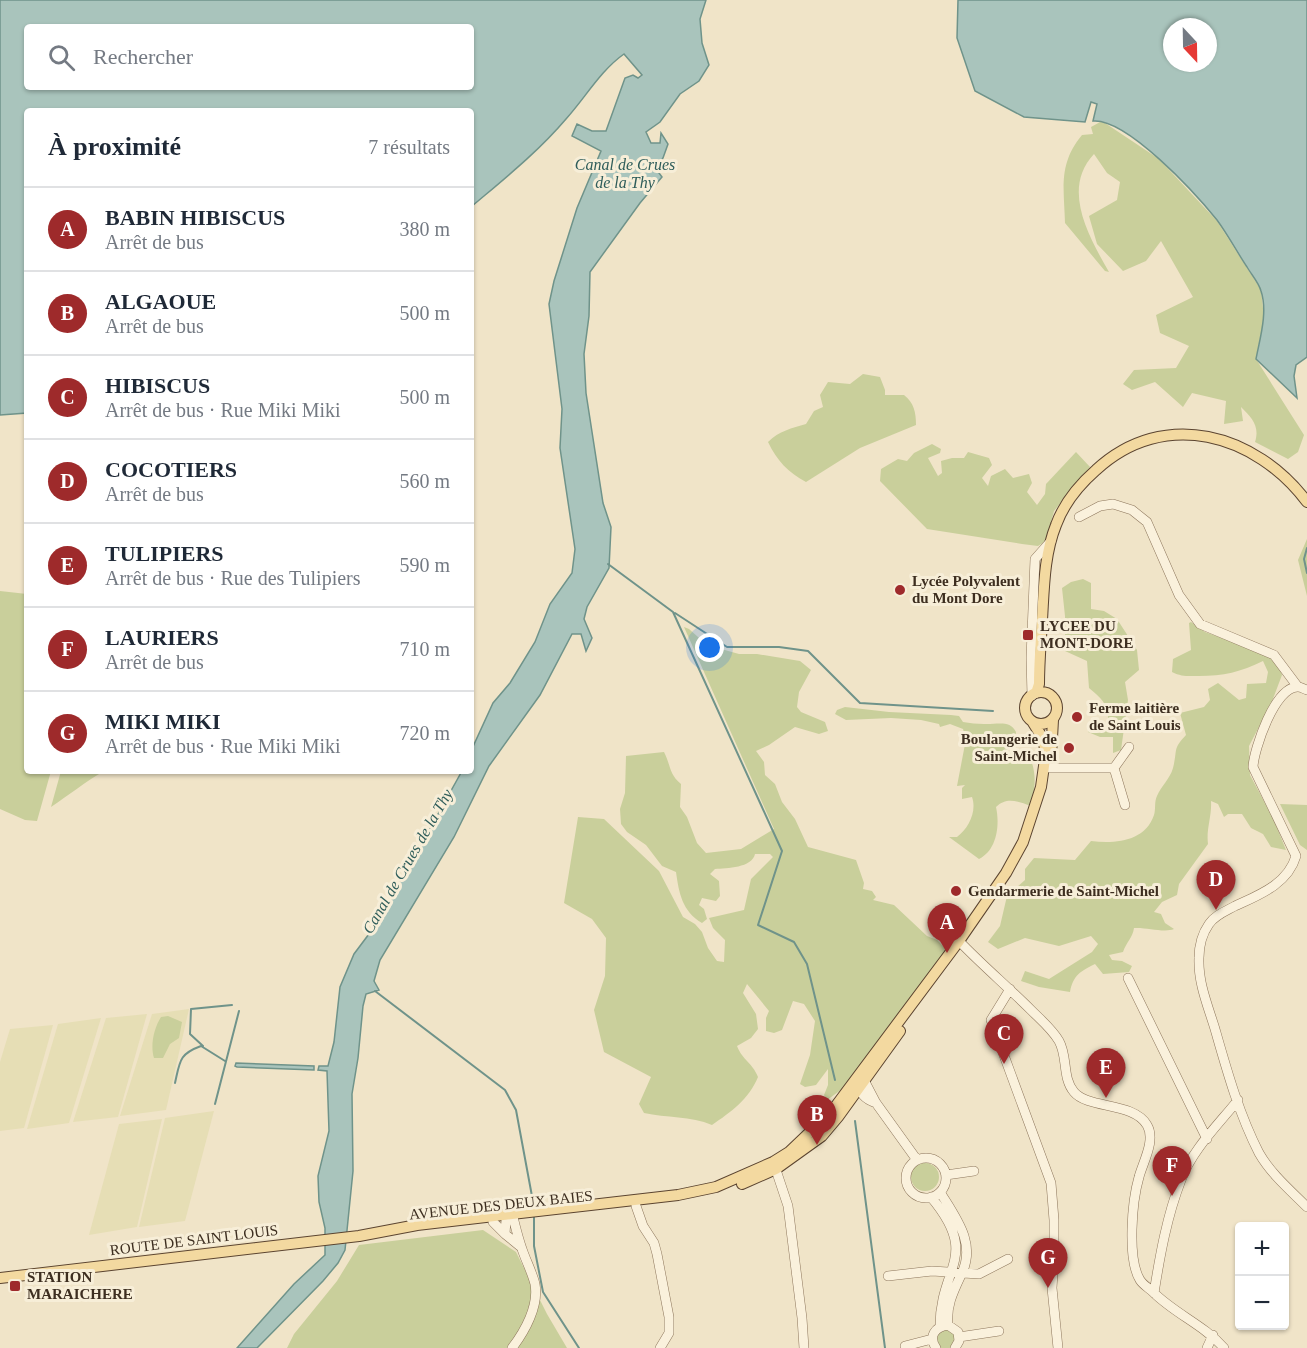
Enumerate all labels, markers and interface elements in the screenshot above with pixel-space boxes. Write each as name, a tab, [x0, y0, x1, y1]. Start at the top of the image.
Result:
north arrow	[1163, 18, 1217, 72]
search box	[24, 24, 474, 90]
icon: search	[45, 41, 78, 74]
text: Rechercher	[93, 44, 193, 69]
text: À proximité	[48, 132, 181, 161]
text: 7 résultats	[368, 136, 450, 158]
water label: Canal de Crues de la Thy	[575, 156, 675, 192]
text: BABIN HIBISCUS	[105, 205, 285, 230]
text: A	[60, 218, 75, 240]
text: 380 m	[399, 218, 450, 240]
text: Arrêt de bus	[105, 231, 204, 253]
text: ALGAOUE	[105, 289, 216, 314]
text: B	[61, 302, 74, 324]
text: 500 m	[399, 302, 450, 324]
text: Arrêt de bus	[105, 315, 204, 337]
text: HIBISCUS	[105, 373, 210, 398]
text: C	[60, 386, 75, 408]
text: 500 m	[399, 386, 450, 408]
text: Arrêt de bus · Rue Miki Miki	[105, 399, 341, 421]
text: COCOTIERS	[105, 457, 237, 482]
text: D	[60, 470, 75, 492]
text: 560 m	[399, 470, 450, 492]
text: Arrêt de bus	[105, 483, 204, 505]
text: TULIPIERS	[105, 541, 224, 566]
text: E	[61, 554, 74, 576]
text: 590 m	[399, 554, 450, 576]
text: Arrêt de bus · Rue des Tulipiers	[105, 567, 361, 589]
place label: Lycée Polyvalent du Mont Dore	[912, 573, 1020, 606]
marker: Lycée Polyvalent du Mont Dore	[893, 583, 907, 597]
place label: LYCEE DU MONT-DORE	[1040, 618, 1134, 651]
text: LAURIERS	[105, 625, 219, 650]
marker: LYCEE DU MONT-DORE	[1021, 628, 1035, 642]
your location	[695, 633, 724, 662]
text: F	[61, 638, 74, 660]
text: 710 m	[399, 638, 450, 660]
text: Arrêt de bus	[105, 651, 204, 673]
place label: Ferme laitière de Saint Louis	[1089, 700, 1181, 733]
text: MIKI MIKI	[105, 709, 221, 734]
marker: Ferme laitière de Saint Louis	[1070, 710, 1084, 724]
text: G	[60, 722, 75, 744]
text: 720 m	[399, 722, 450, 744]
place label: Boulangerie de Saint-Michel	[961, 731, 1057, 764]
text: Arrêt de bus · Rue Miki Miki	[105, 735, 341, 757]
marker: Boulangerie de Saint-Michel	[1062, 741, 1076, 755]
water label: Canal de Crues de la Thy	[359, 785, 457, 937]
pin: D	[1196, 860, 1236, 910]
place label: Gendarmerie de Saint-Michel	[968, 883, 1159, 899]
marker: Gendarmerie de Saint-Michel	[949, 884, 963, 898]
pin: A	[928, 904, 966, 953]
pin: C	[984, 1014, 1024, 1064]
pin: E	[1086, 1048, 1126, 1098]
pin: B	[798, 1096, 836, 1145]
pin: F	[1152, 1146, 1192, 1196]
street label: AVENUE DES DEUX BAIES	[409, 1187, 593, 1223]
street label: ROUTE DE SAINT LOUIS	[109, 1222, 279, 1258]
map controls	[1235, 1222, 1289, 1330]
button: +	[1235, 1222, 1289, 1276]
pin: G	[1028, 1238, 1068, 1288]
place label: STATION MARAICHERE	[27, 1269, 133, 1302]
button: −	[1235, 1276, 1289, 1330]
marker: STATION MARAICHERE	[8, 1279, 22, 1293]

